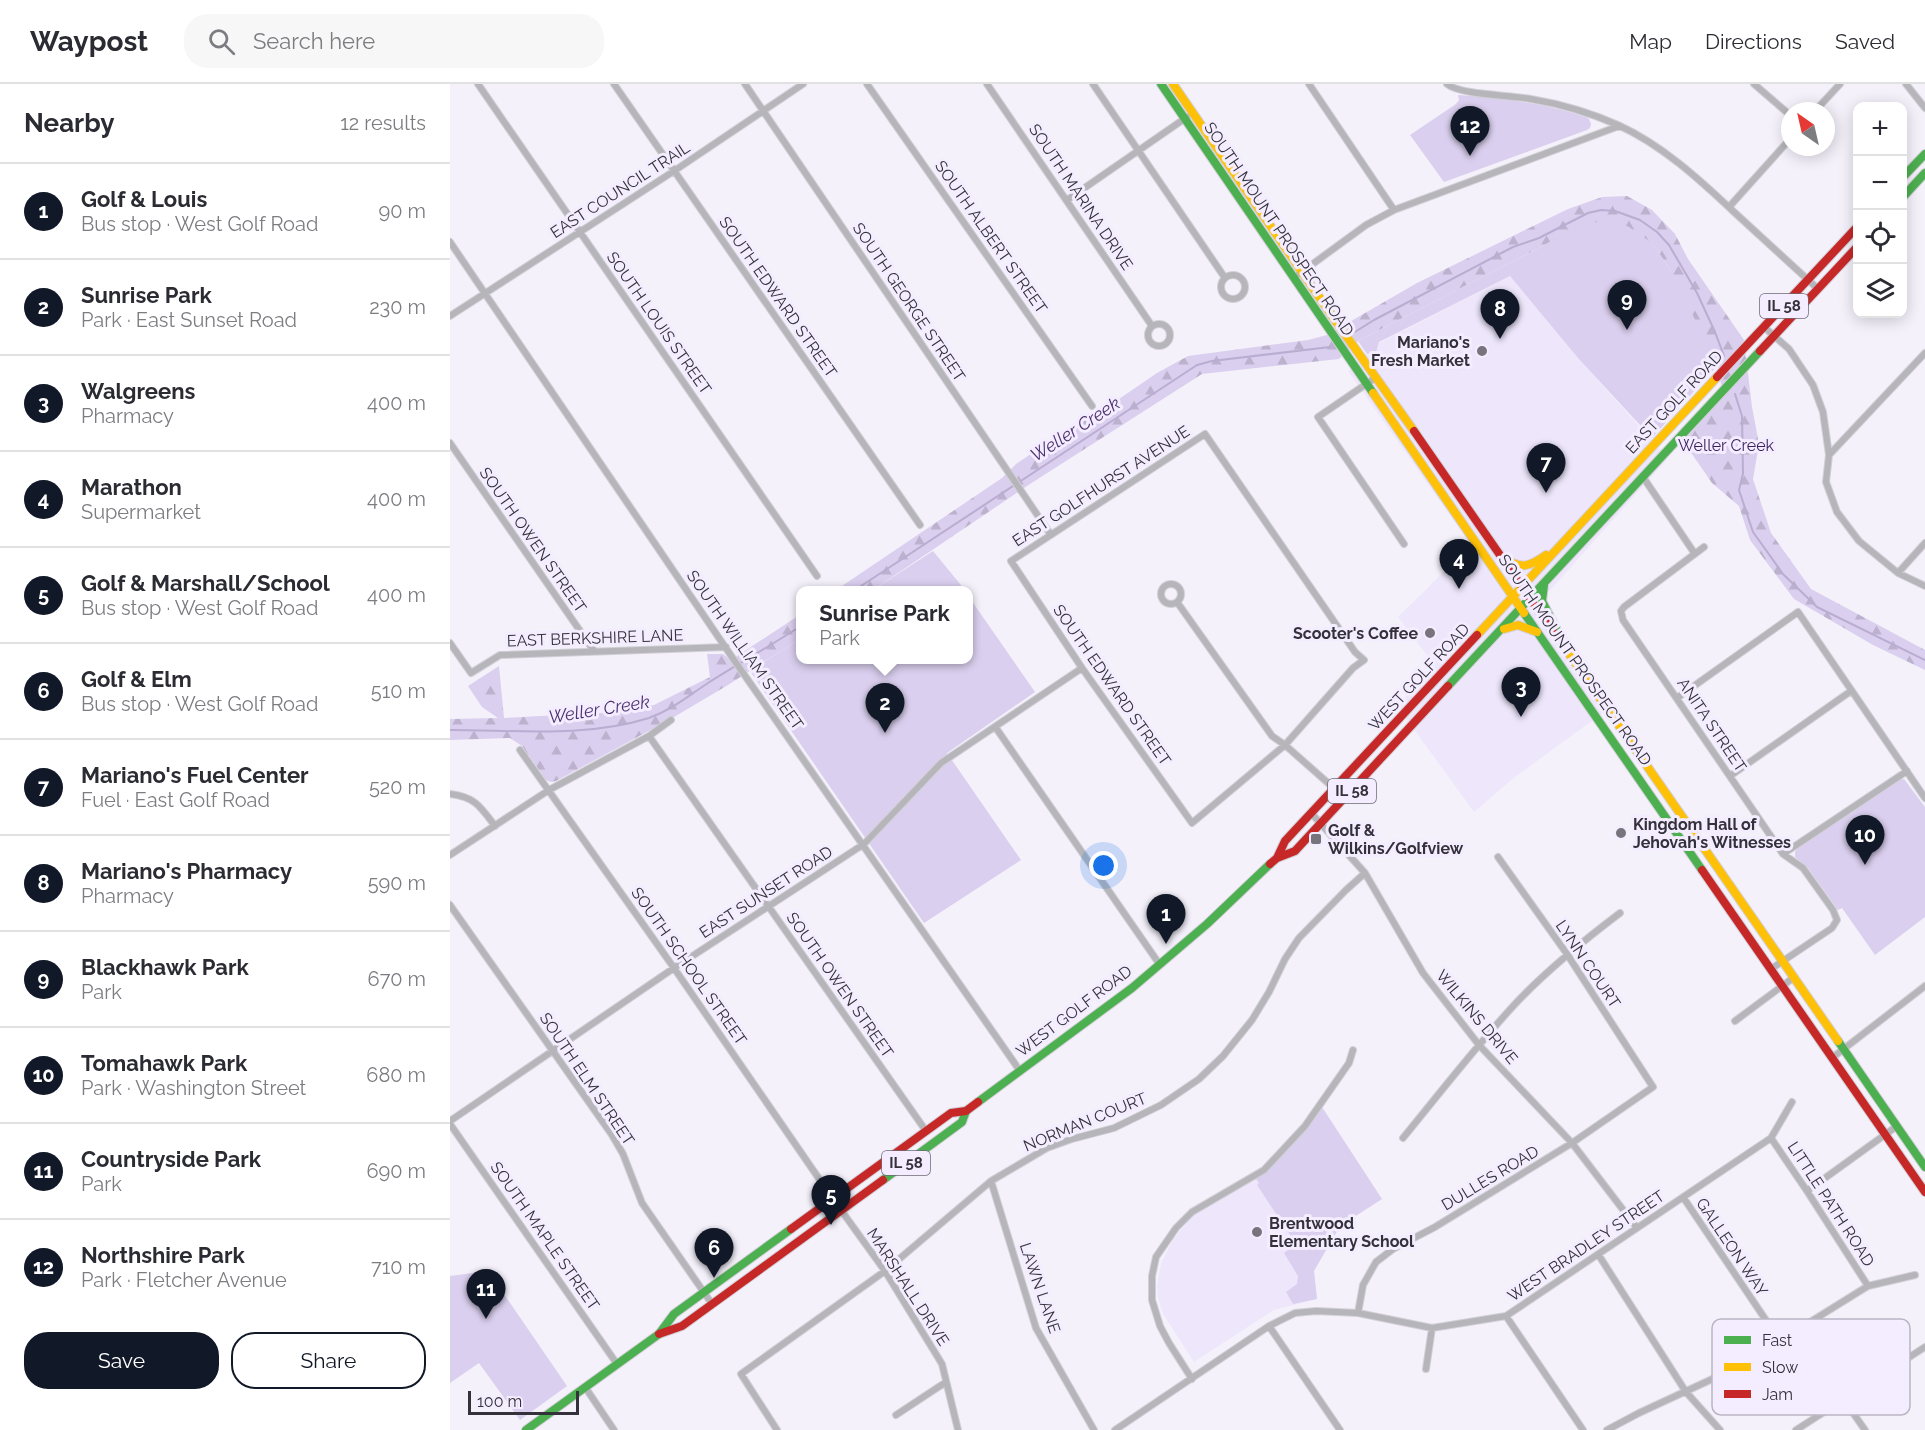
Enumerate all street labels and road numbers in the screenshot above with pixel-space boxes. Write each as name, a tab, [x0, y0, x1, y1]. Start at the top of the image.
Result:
street label: SOUTH MOUNT PROSPECT ROAD	[1200, 119, 1358, 339]
street label: SOUTH MARINA DRIVE	[1025, 120, 1137, 274]
street label: EAST COUNCIL TRAIL	[547, 137, 694, 242]
street label: SOUTH ALBERT STREET	[931, 157, 1051, 317]
street label: SOUTH EDWARD STREET	[715, 213, 841, 381]
street label: SOUTH GEORGE STREET	[849, 219, 969, 385]
street label: SOUTH LOUIS STREET	[603, 248, 715, 398]
road number: IL 58	[1760, 294, 1808, 318]
street label: EAST GOLF ROAD	[1621, 347, 1727, 457]
street label: EAST GOLFHURST AVENUE	[1009, 421, 1193, 550]
street label: SOUTH OWEN STREET	[476, 464, 591, 617]
street label: SOUTH MOUNT PROSPECT ROAD	[1495, 551, 1655, 769]
street label: SOUTH WILLIAM STREET	[683, 567, 807, 734]
street label: SOUTH EDWARD STREET	[1049, 601, 1175, 769]
street label: WEST GOLF ROAD	[1364, 619, 1474, 735]
street label: EAST BERKSHIRE LANE	[506, 625, 684, 651]
street label: ANITA STREET	[1674, 674, 1751, 776]
road number: IL 58	[1328, 779, 1376, 803]
street label: EAST SUNSET ROAD	[696, 842, 836, 942]
street label: SOUTH SCHOOL STREET	[627, 884, 751, 1049]
street label: SOUTH OWEN STREET	[783, 909, 898, 1062]
street label: LYNN COURT	[1552, 917, 1624, 1012]
street label: WEST GOLF ROAD	[1012, 961, 1136, 1061]
street label: WILKINS DRIVE	[1432, 966, 1522, 1068]
street label: SOUTH ELM STREET	[536, 1009, 639, 1149]
street label: NORMAN COURT	[1021, 1089, 1150, 1155]
street label: LITTLE PATH ROAD	[1784, 1138, 1878, 1270]
street label: DULLES ROAD	[1438, 1142, 1542, 1214]
road number: IL 58	[882, 1151, 930, 1175]
street label: SOUTH MAPLE STREET	[487, 1158, 604, 1314]
street label: WEST BRADLEY STREET	[1504, 1186, 1668, 1306]
street label: GALLEON WAY	[1692, 1194, 1772, 1300]
street label: MARSHALL DRIVE	[863, 1225, 953, 1350]
street label: LAWN LANE	[1016, 1240, 1064, 1336]

